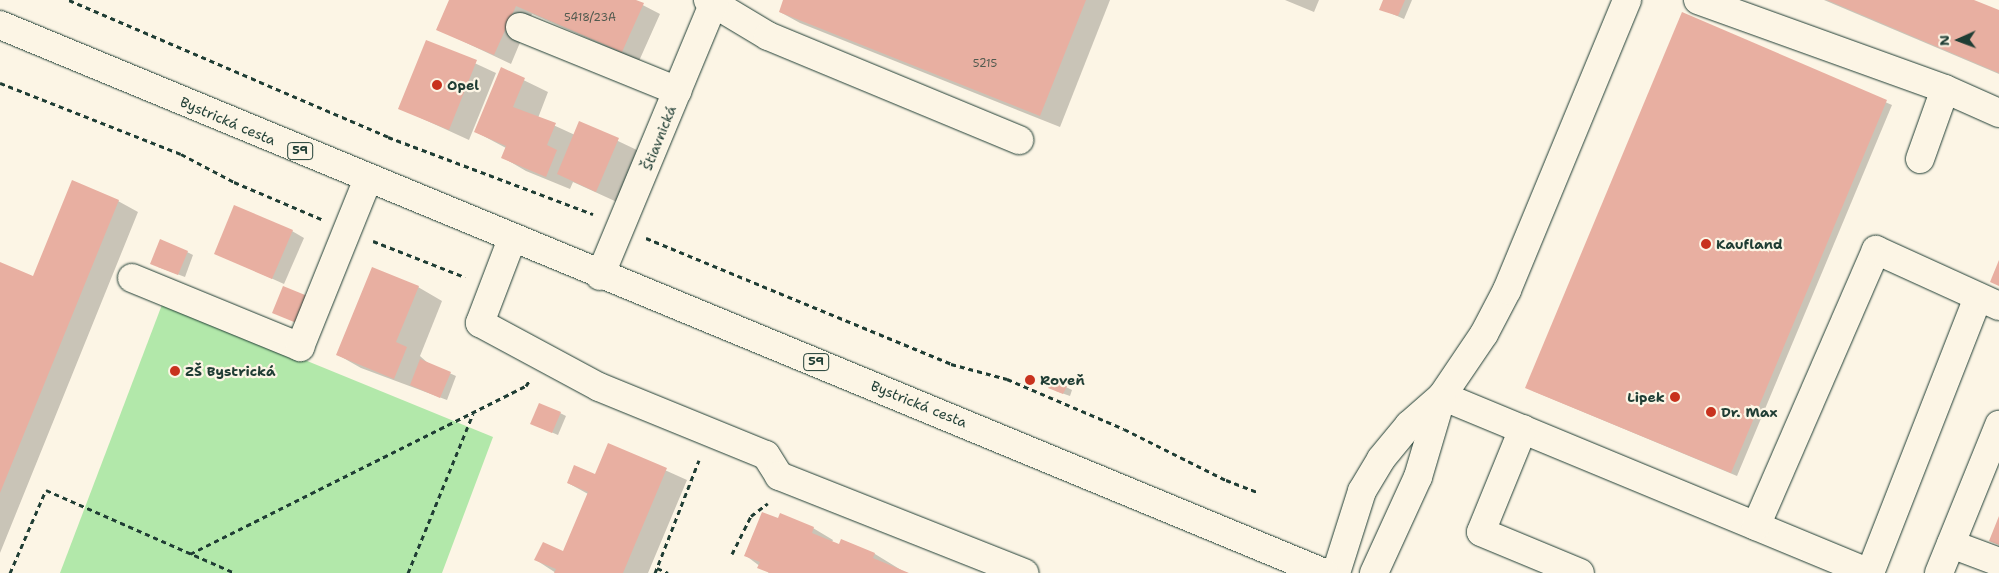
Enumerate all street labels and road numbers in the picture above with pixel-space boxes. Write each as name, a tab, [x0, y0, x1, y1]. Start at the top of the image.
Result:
street label: Bystrická cesta	[178, 93, 278, 149]
street label: Štiavnická	[638, 103, 680, 173]
road number: 59	[286, 142, 314, 160]
road number: 59	[802, 352, 830, 372]
street label: Bystrická cesta	[868, 377, 970, 431]

